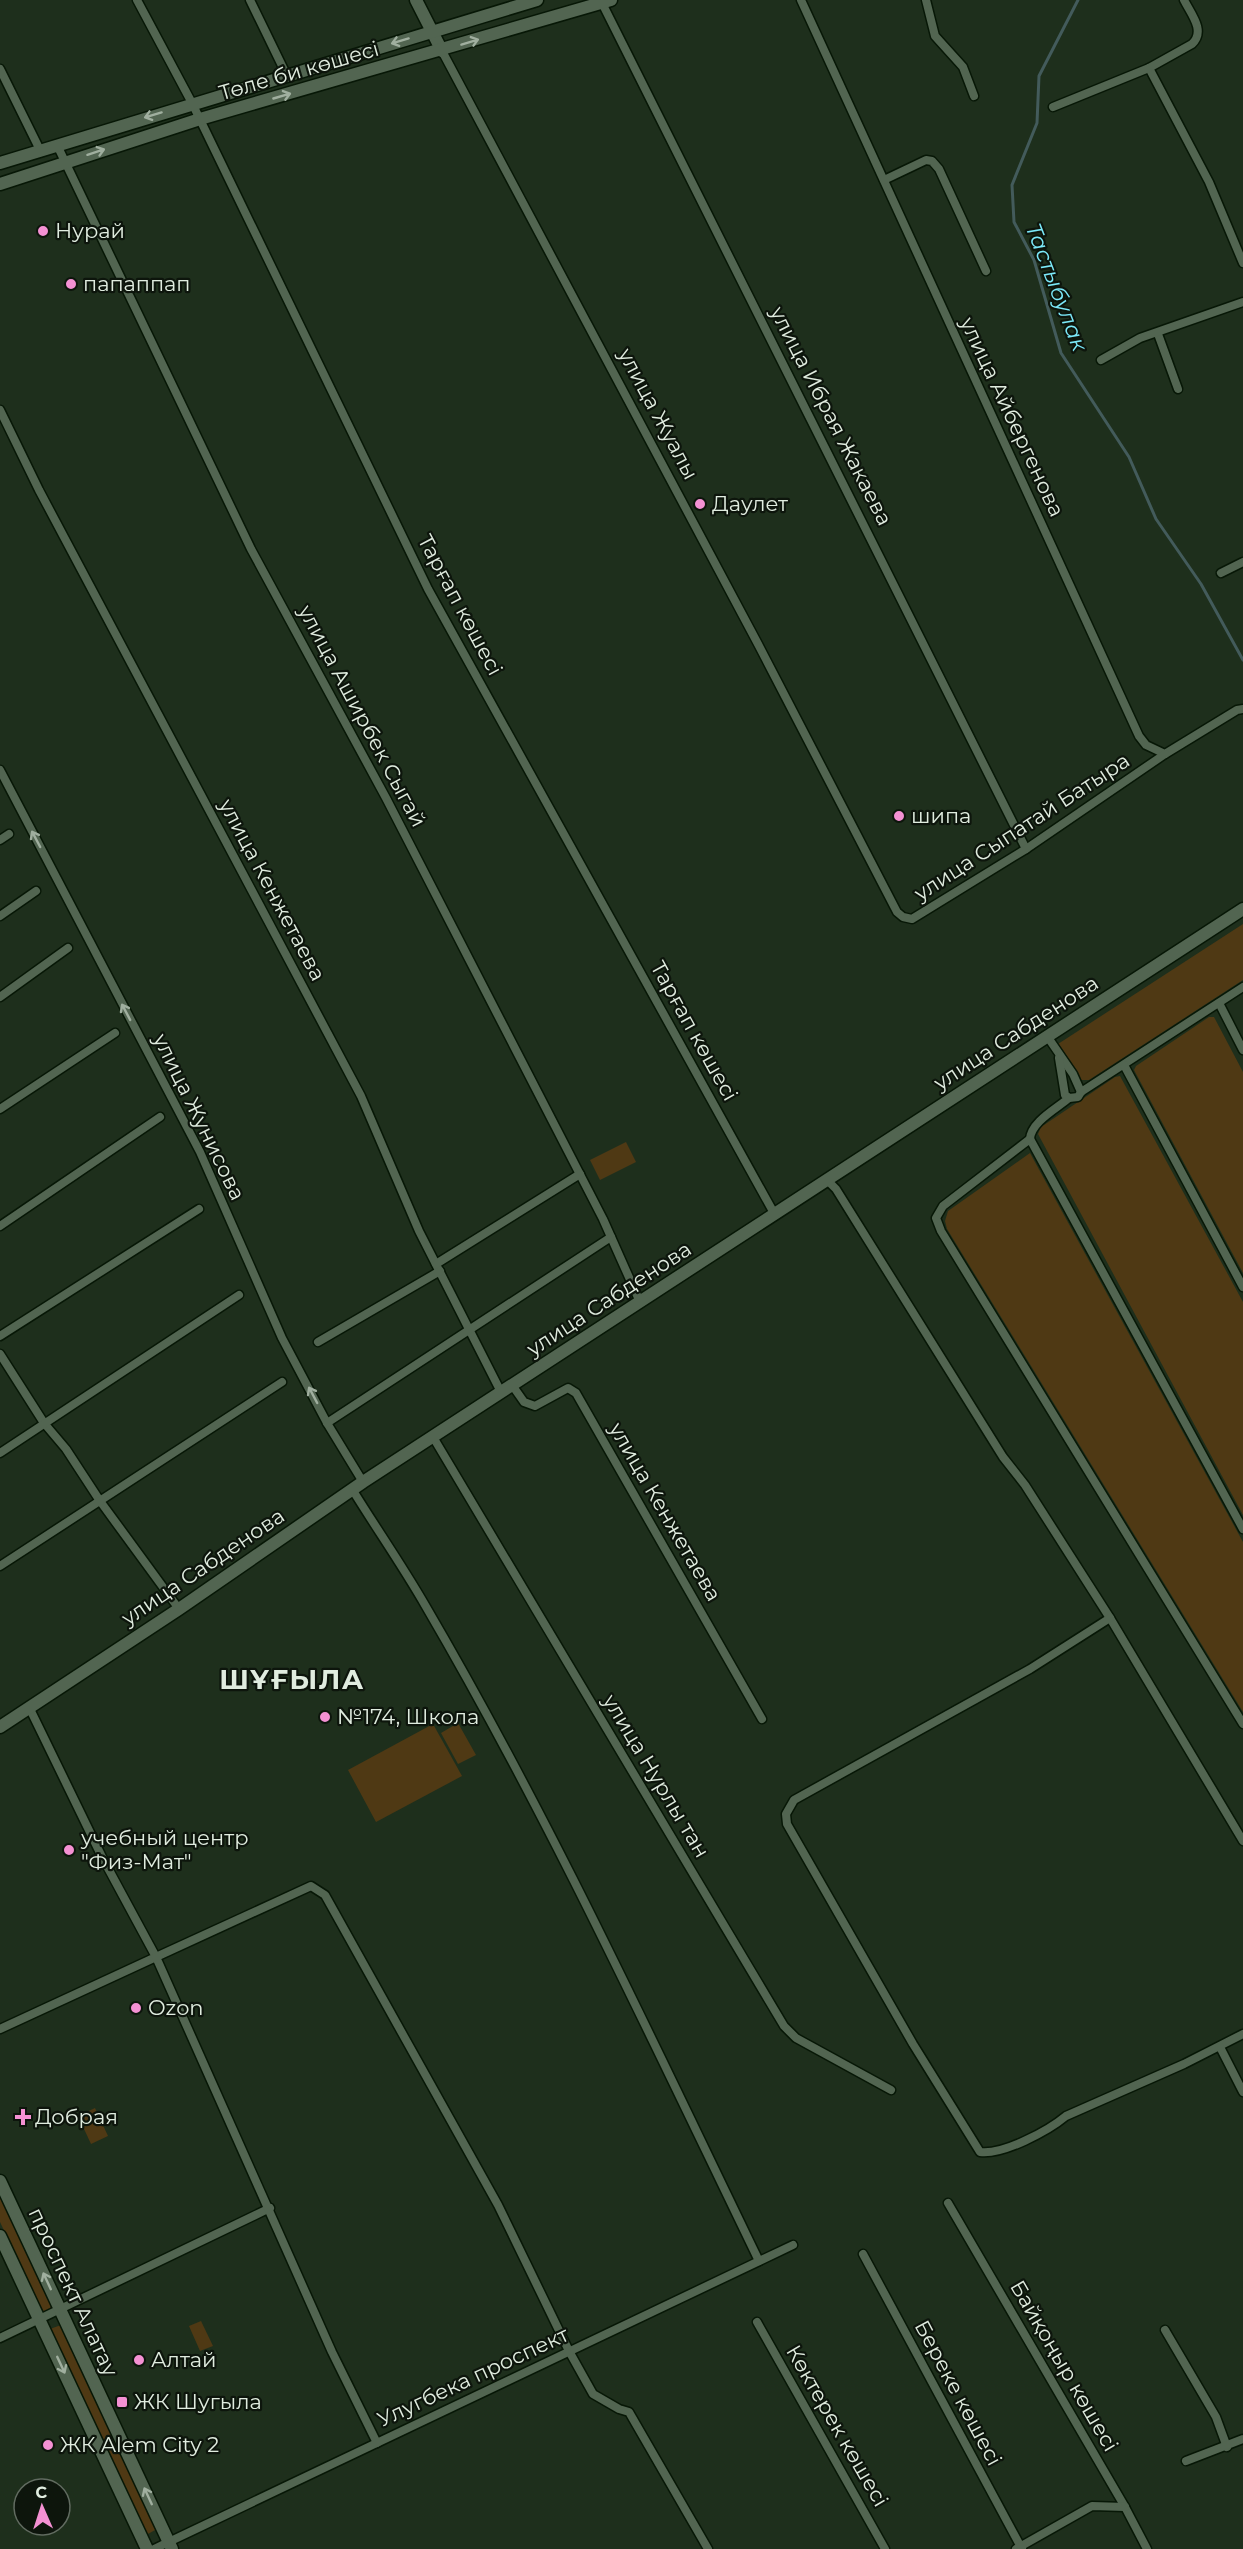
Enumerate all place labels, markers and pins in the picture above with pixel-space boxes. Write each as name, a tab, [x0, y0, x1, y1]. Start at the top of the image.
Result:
place label: Нурай	[55, 218, 125, 243]
marker: Нурай	[36, 224, 50, 238]
place label: папаппап	[83, 271, 191, 296]
marker: папаппап	[64, 277, 78, 291]
place label: Даулет	[712, 491, 788, 516]
marker: Даулет	[693, 497, 707, 511]
place label: шипа	[911, 803, 971, 828]
marker: шипа	[892, 809, 906, 823]
place label: №174, Школа	[337, 1704, 479, 1729]
marker: №174, Школа	[318, 1710, 332, 1724]
place label: учебный центр "Физ-Мат"	[80, 1825, 249, 1874]
marker: учебный центр "Физ-Мат"	[62, 1843, 76, 1857]
place label: Ozon	[148, 1995, 204, 2020]
marker: Ozon	[129, 2001, 143, 2015]
place label: Добрая	[35, 2104, 118, 2129]
marker: Добрая	[16, 2110, 30, 2124]
place label: Алтай	[151, 2347, 217, 2372]
marker: Алтай	[132, 2353, 146, 2367]
place label: ЖК Шугыла	[134, 2389, 262, 2414]
marker: ЖК Шугыла	[115, 2395, 129, 2409]
place label: ЖК Alem City 2	[60, 2432, 219, 2457]
marker: ЖК Alem City 2	[41, 2438, 55, 2452]

